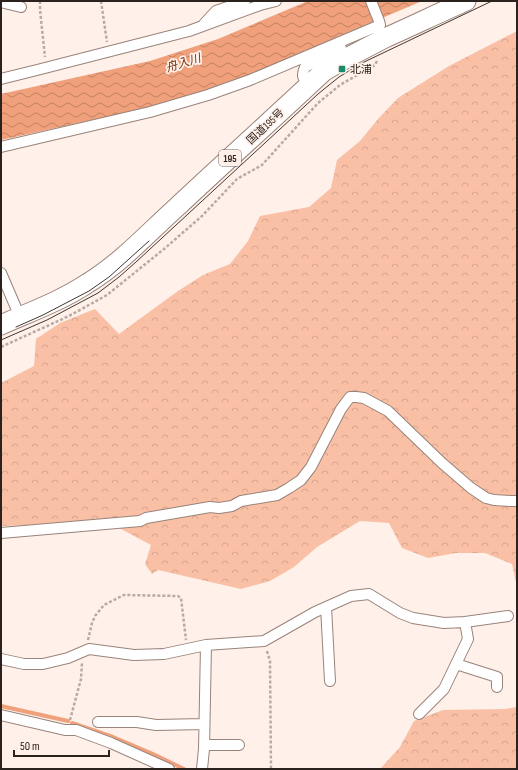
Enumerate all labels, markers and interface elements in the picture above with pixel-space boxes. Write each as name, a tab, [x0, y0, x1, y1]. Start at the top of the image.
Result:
water label: 舟入川	[164, 50, 204, 76]
place label: 北浦	[350, 63, 372, 76]
marker: 北浦	[337, 64, 347, 74]
street label: 国道195号	[244, 106, 287, 147]
road number: 195	[219, 150, 241, 166]
scale bar	[14, 732, 109, 758]
text: 50 m	[20, 739, 40, 754]

